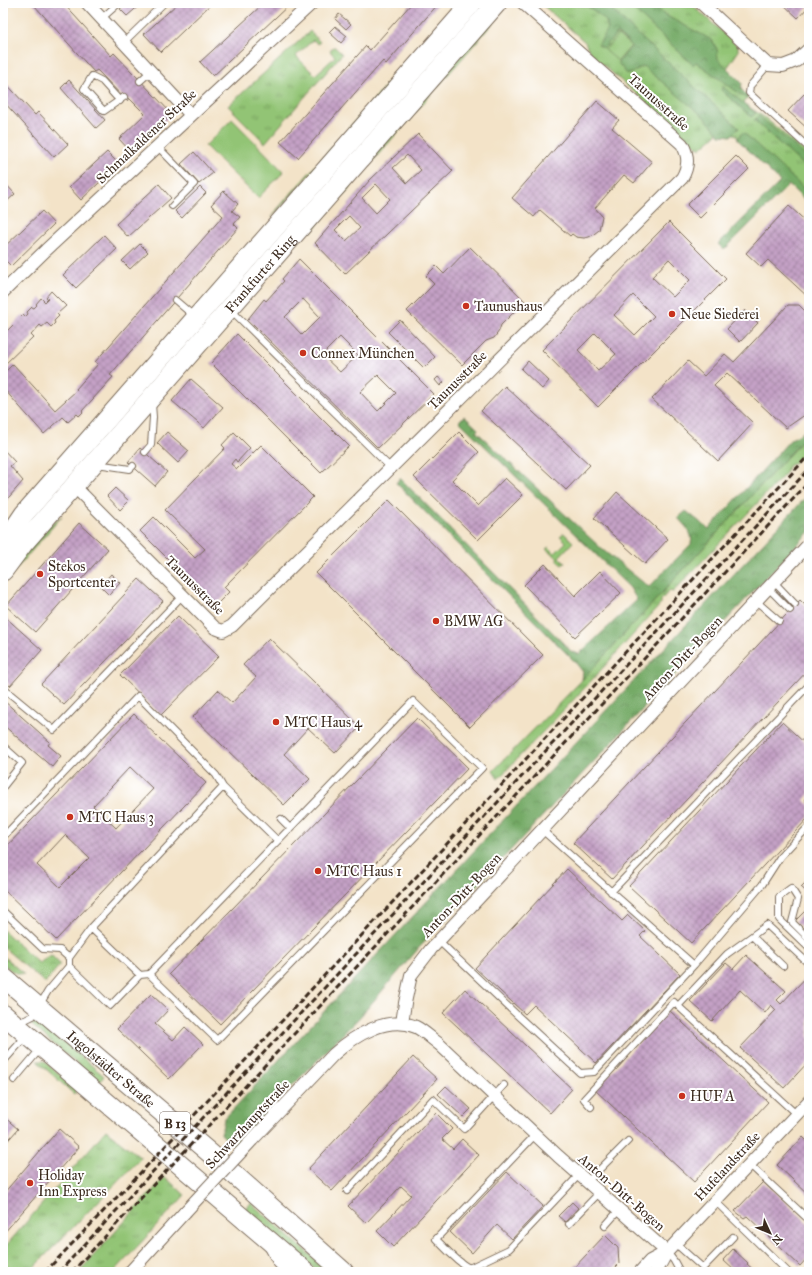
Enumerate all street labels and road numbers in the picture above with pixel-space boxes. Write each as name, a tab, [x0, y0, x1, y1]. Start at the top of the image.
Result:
street label: Taunusstraße	[625, 70, 693, 134]
street label: Schmalkaldener Straße	[93, 85, 200, 187]
street label: Frankfurter Ring	[221, 231, 299, 317]
street label: Taunusstraße	[424, 347, 491, 413]
street label: Taunusstraße	[162, 552, 228, 619]
street label: Anton-Ditt-Bogen	[638, 612, 726, 705]
street label: Anton-Ditt-Bogen	[417, 849, 505, 942]
street label: Ingolstädter Straße	[63, 1027, 158, 1112]
street label: Schwarzhauptstraße	[202, 1076, 293, 1172]
road number: B 13	[160, 1112, 190, 1134]
street label: Hufelandstraße	[691, 1128, 764, 1204]
street label: Anton-Ditt-Bogen	[574, 1149, 669, 1235]

